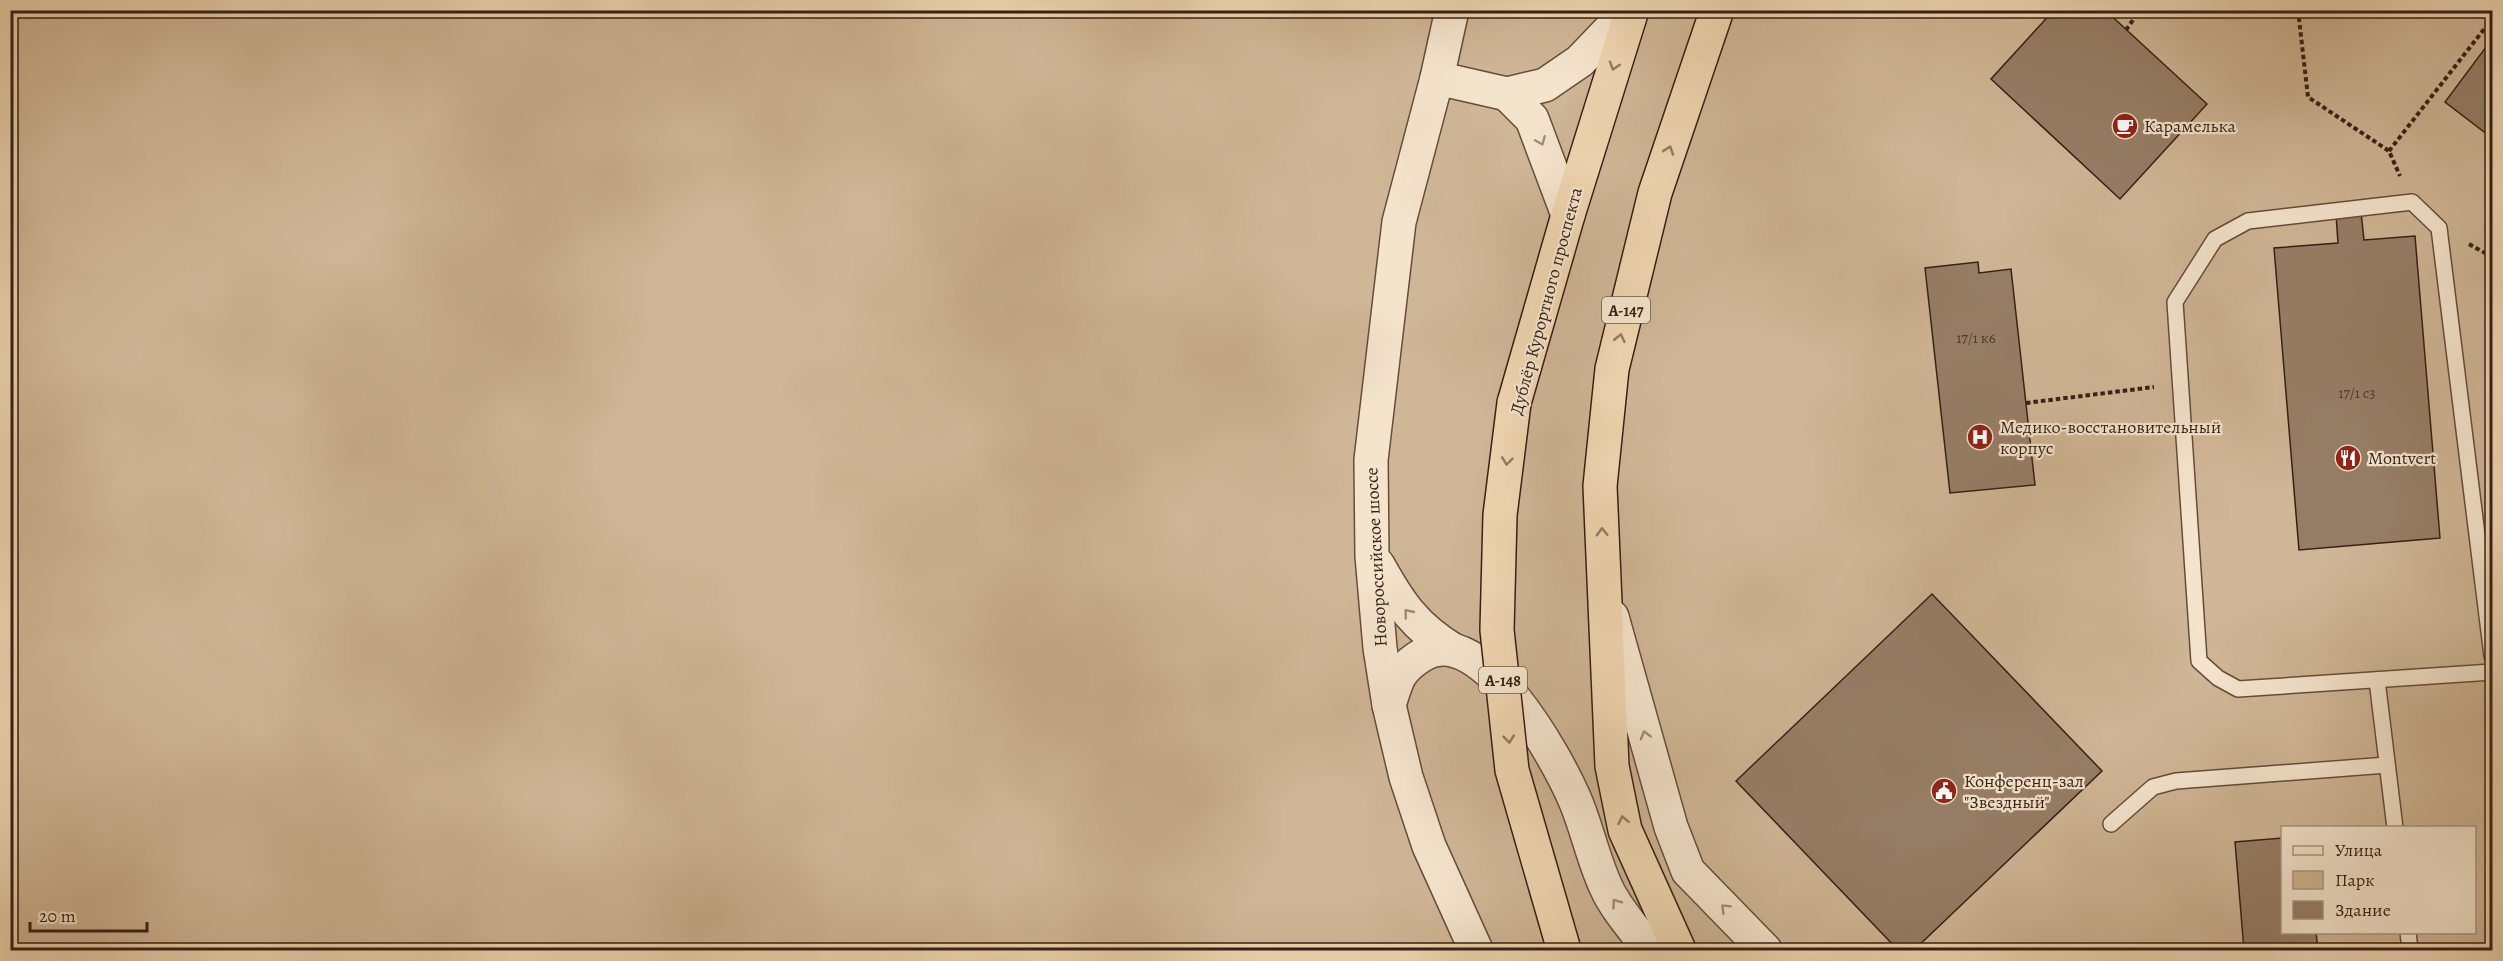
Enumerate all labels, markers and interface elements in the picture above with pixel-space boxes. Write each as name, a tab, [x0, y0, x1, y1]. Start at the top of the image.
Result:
one-way arrow	[1609, 60, 1621, 71]
cafe icon: Карамелька	[2110, 111, 2140, 141]
place label: Карамелька	[2144, 114, 2236, 138]
one-way arrow	[1534, 135, 1546, 146]
one-way arrow	[1662, 145, 1674, 156]
street label: Дублёр Курортного проспекта	[1504, 184, 1588, 418]
road number: А-147	[1602, 297, 1650, 323]
house number: 17/1 к6	[1956, 328, 1996, 348]
one-way arrow	[1612, 334, 1625, 344]
house number: 17/1 с3	[2338, 383, 2376, 403]
place label: Медико-восстановительный корпус	[2000, 415, 2221, 460]
hospital icon: Медико-восстановительный корпус	[1965, 422, 1995, 452]
restaurant icon: Montvert	[2333, 443, 2363, 473]
place label: Montvert	[2368, 446, 2436, 470]
one-way arrow	[1501, 457, 1514, 466]
street label: Новороссийское шоссе	[1359, 467, 1393, 647]
one-way arrow	[1596, 527, 1608, 536]
one-way arrow	[1404, 609, 1415, 620]
road number: А-148	[1479, 667, 1527, 693]
one-way arrow	[1640, 730, 1652, 741]
one-way arrow	[1502, 734, 1515, 744]
place label: Конференц-зал "Звездный"	[1964, 769, 2084, 814]
public building icon: Конференц-зал "Звездный"	[1929, 776, 1959, 806]
one-way arrow	[1617, 815, 1630, 825]
legend	[2281, 826, 2476, 934]
text: Улица	[2335, 838, 2383, 862]
text: Парк	[2335, 868, 2375, 892]
scale bar	[30, 895, 147, 933]
one-way arrow	[1612, 898, 1623, 909]
text: Здание	[2335, 898, 2391, 922]
text: 20 m	[39, 904, 76, 928]
one-way arrow	[1721, 905, 1732, 915]

